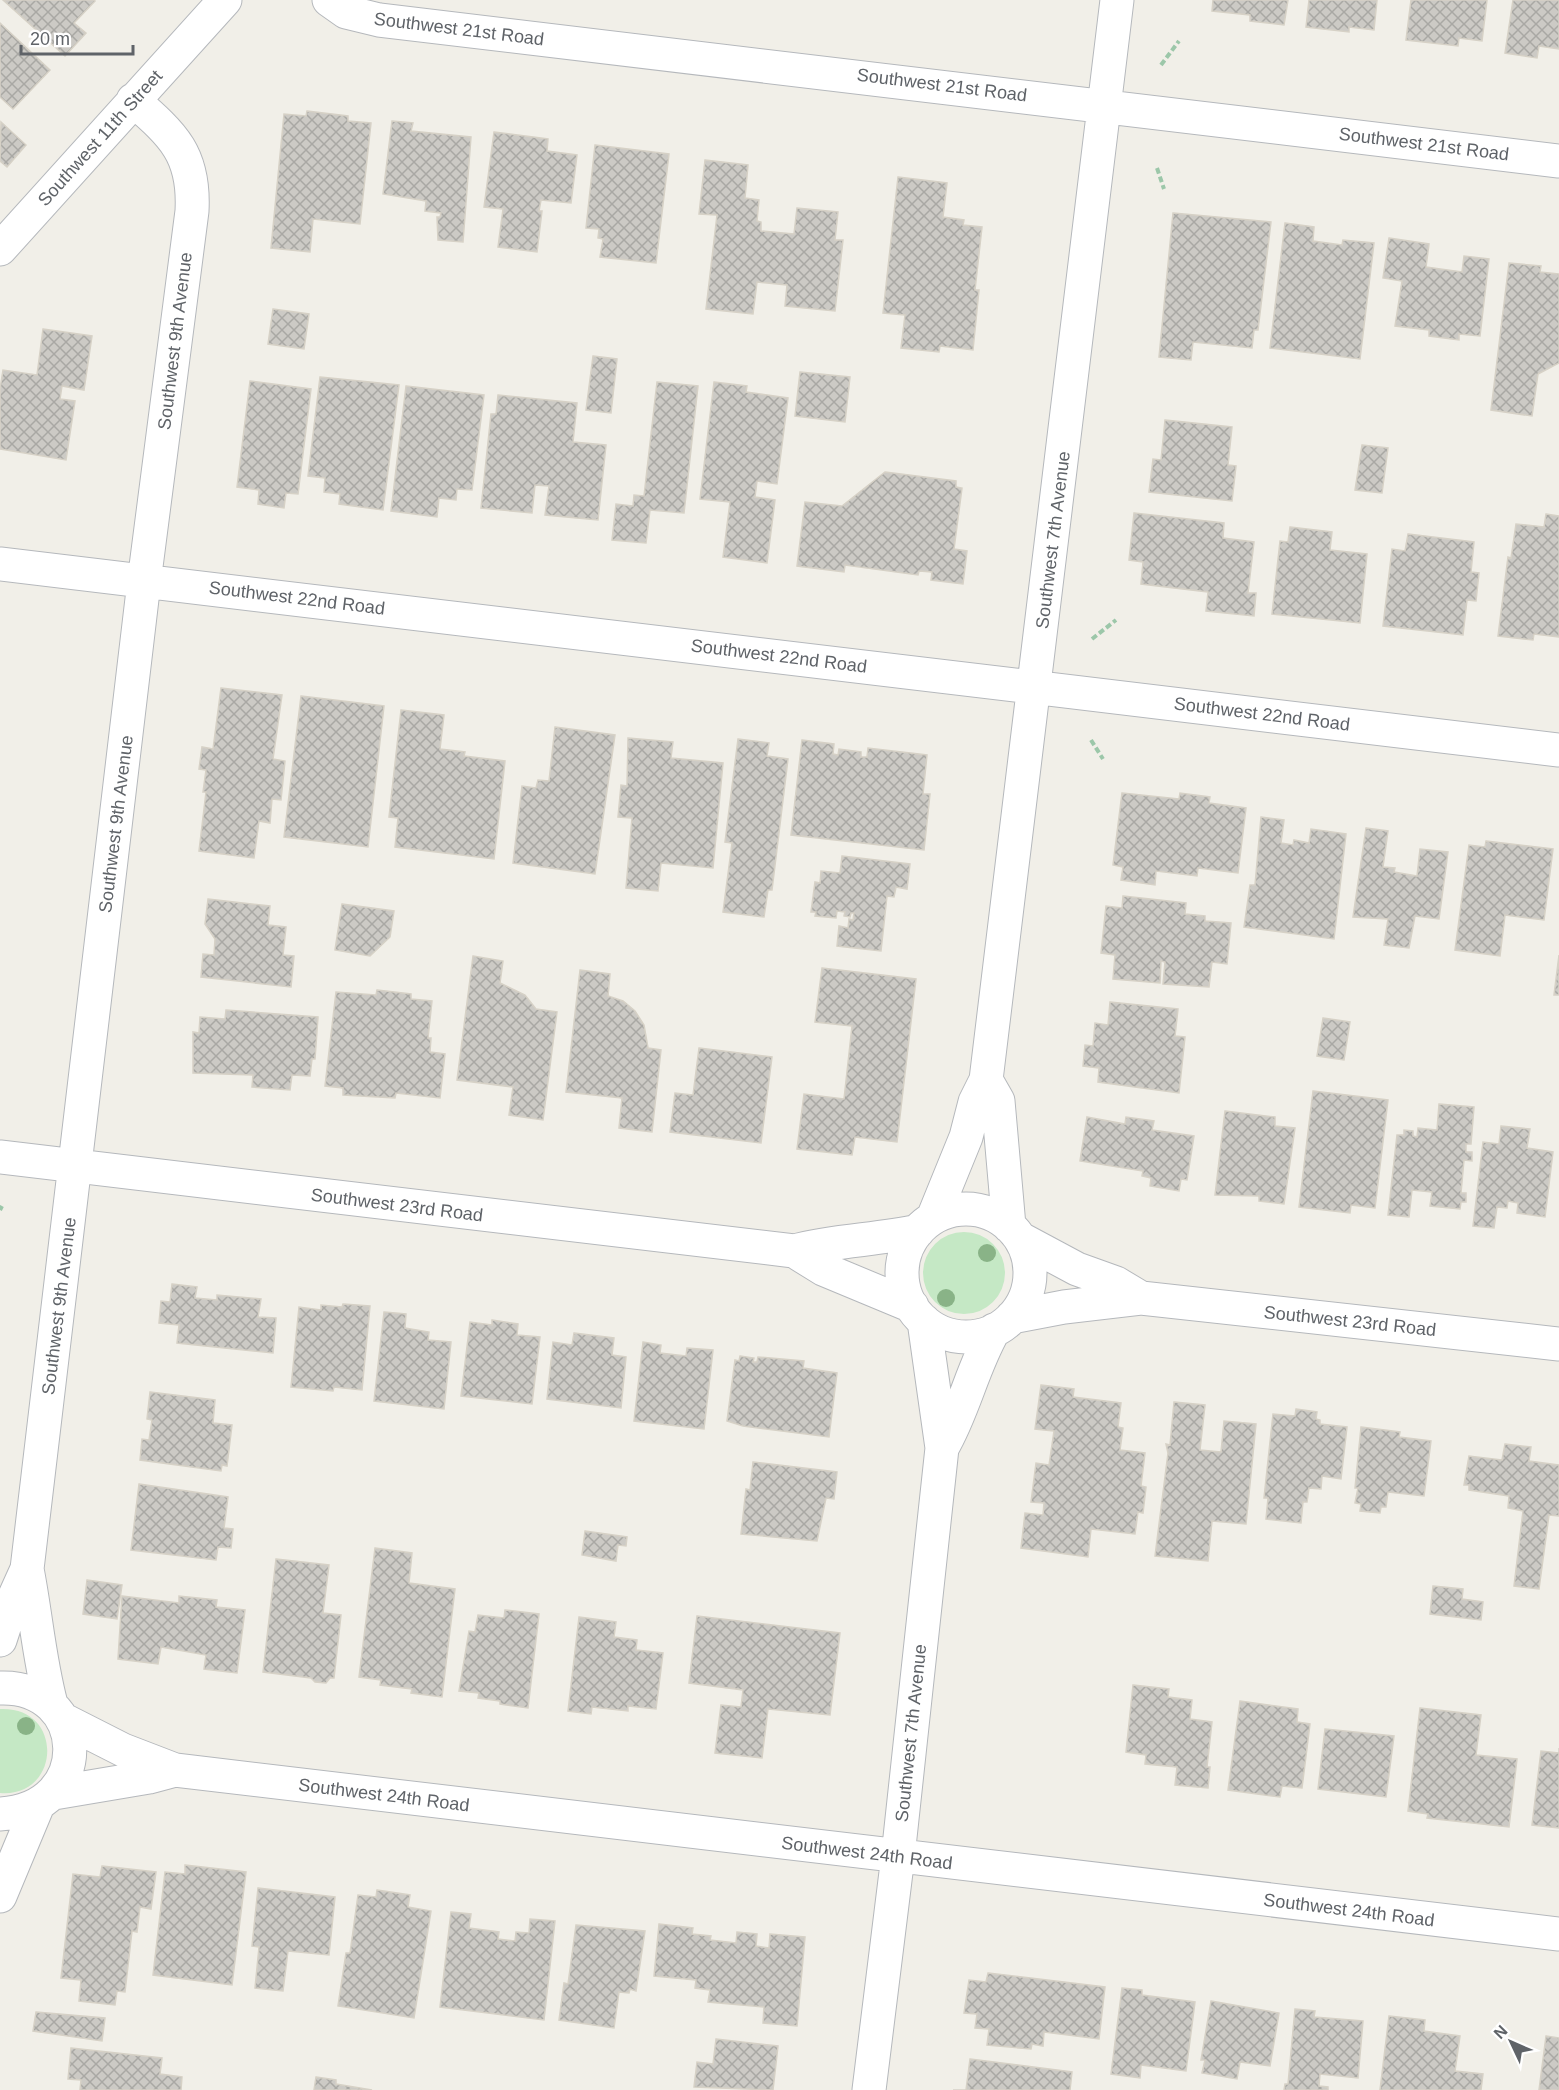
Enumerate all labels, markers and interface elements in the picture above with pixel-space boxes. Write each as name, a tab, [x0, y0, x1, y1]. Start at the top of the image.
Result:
street label: Southwest 21st Road	[373, 9, 545, 49]
scale bar	[21, 18, 134, 56]
text: 20 m	[30, 29, 70, 49]
street label: Southwest 21st Road	[856, 65, 1028, 105]
street label: Southwest 11th Street	[34, 66, 166, 210]
street label: Southwest 21st Road	[1338, 124, 1510, 164]
street label: Southwest 9th Avenue	[154, 251, 196, 431]
street label: Southwest 7th Avenue	[1032, 450, 1074, 630]
street label: Southwest 22nd Road	[208, 577, 386, 619]
street label: Southwest 22nd Road	[690, 635, 868, 677]
street label: Southwest 22nd Road	[1173, 693, 1351, 735]
street label: Southwest 9th Avenue	[95, 734, 137, 914]
street label: Southwest 23rd Road	[310, 1185, 484, 1225]
street label: Southwest 9th Avenue	[38, 1216, 80, 1396]
street label: Southwest 23rd Road	[1263, 1302, 1437, 1340]
street label: Southwest 7th Avenue	[892, 1643, 930, 1823]
street label: Southwest 24th Road	[297, 1775, 471, 1815]
street label: Southwest 24th Road	[780, 1833, 954, 1873]
street label: Southwest 24th Road	[1262, 1890, 1436, 1930]
north arrow	[1481, 2012, 1541, 2072]
text: N	[1490, 2022, 1511, 2042]

